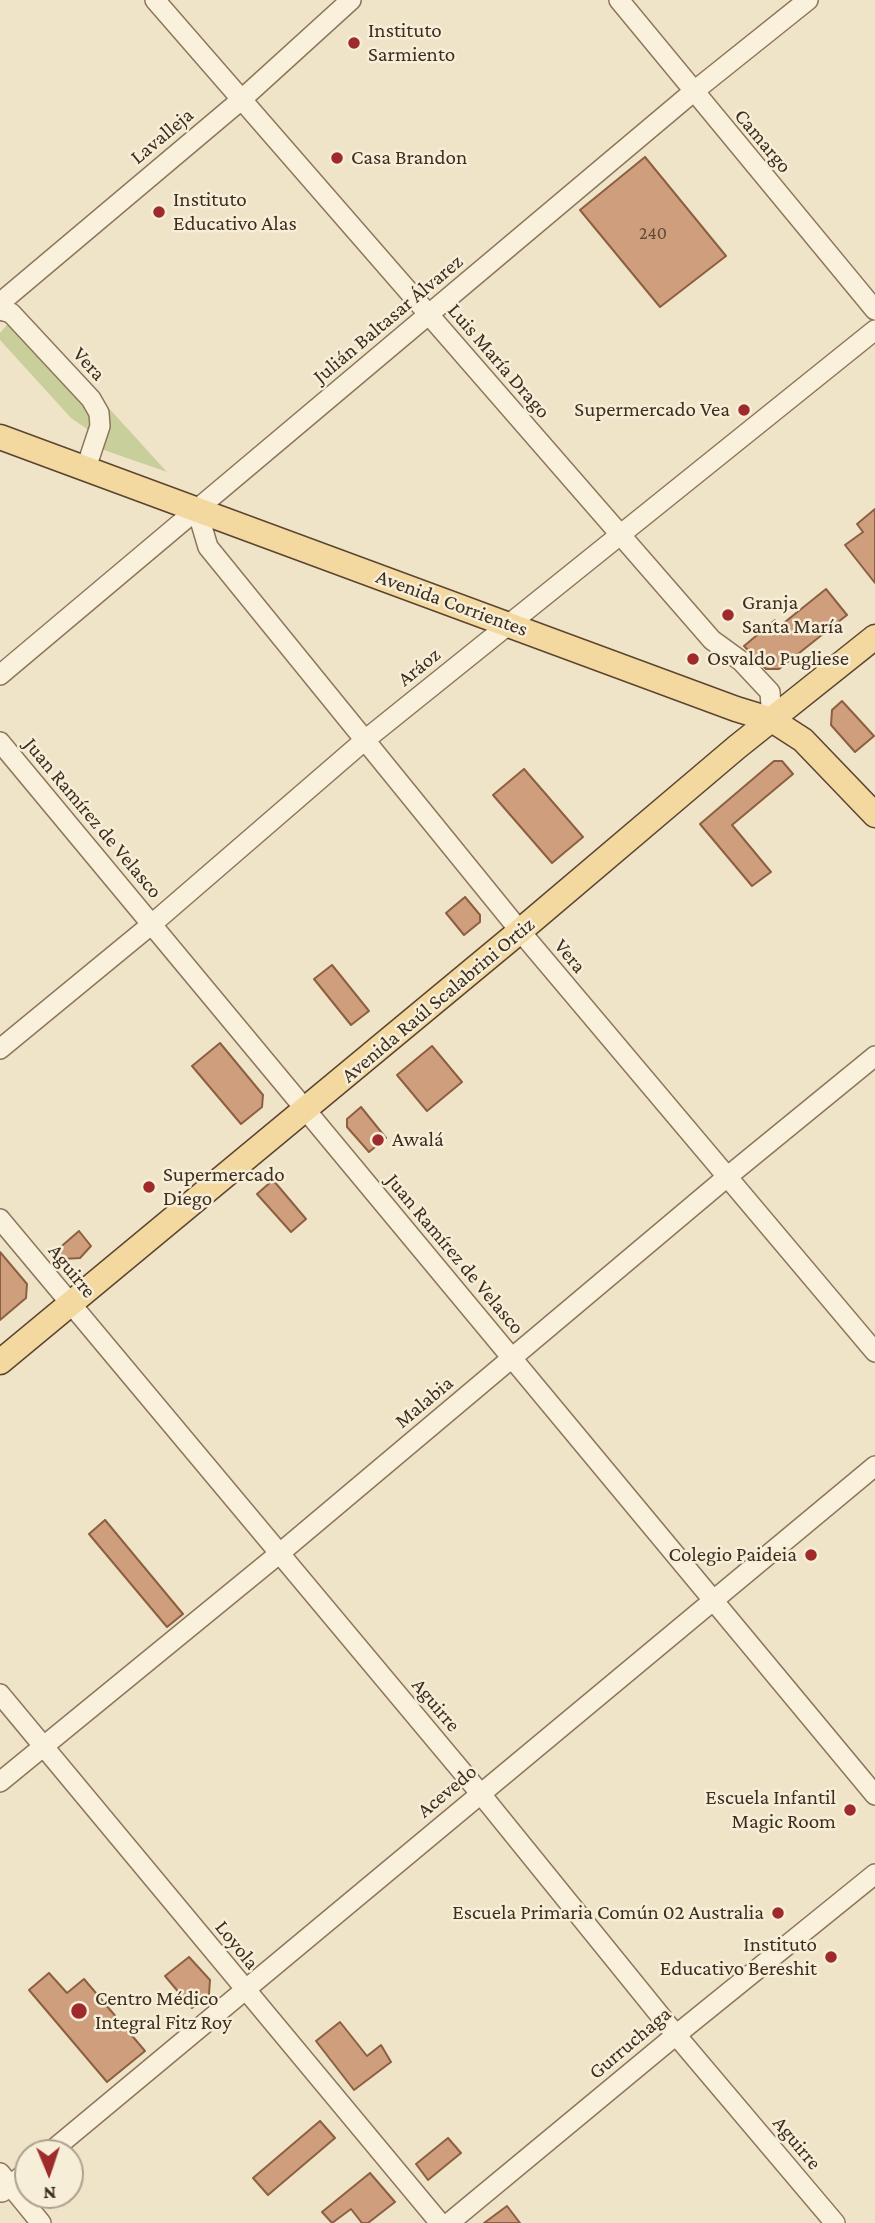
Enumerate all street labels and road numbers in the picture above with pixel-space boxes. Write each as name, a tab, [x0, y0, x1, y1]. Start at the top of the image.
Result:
street label: Lavalleja	[125, 102, 199, 170]
street label: Camargo	[729, 104, 797, 178]
street label: Julián Baltasar Álvarez	[308, 249, 468, 389]
street label: Luis María Drago	[442, 298, 556, 424]
street label: Vera	[67, 342, 111, 386]
street label: Avenida Corrientes	[373, 564, 531, 642]
street label: Aráoz	[392, 642, 446, 692]
street label: Juan Ramírez de Velasco	[18, 732, 168, 904]
street label: Avenida Raúl Scalabrini Ortiz	[336, 912, 540, 1088]
street label: Vera	[548, 934, 592, 978]
street label: Juan Ramírez de Velasco	[380, 1168, 530, 1340]
street label: Aguirre	[43, 1239, 101, 1303]
street label: Malabia	[390, 1370, 458, 1434]
street label: Aguirre	[406, 1673, 466, 1737]
street label: Acevedo	[412, 1759, 482, 1823]
street label: Loyola	[210, 1915, 264, 1975]
street label: Gurruchaga	[584, 2001, 676, 2085]
street label: Aguirre	[767, 2111, 827, 2175]

